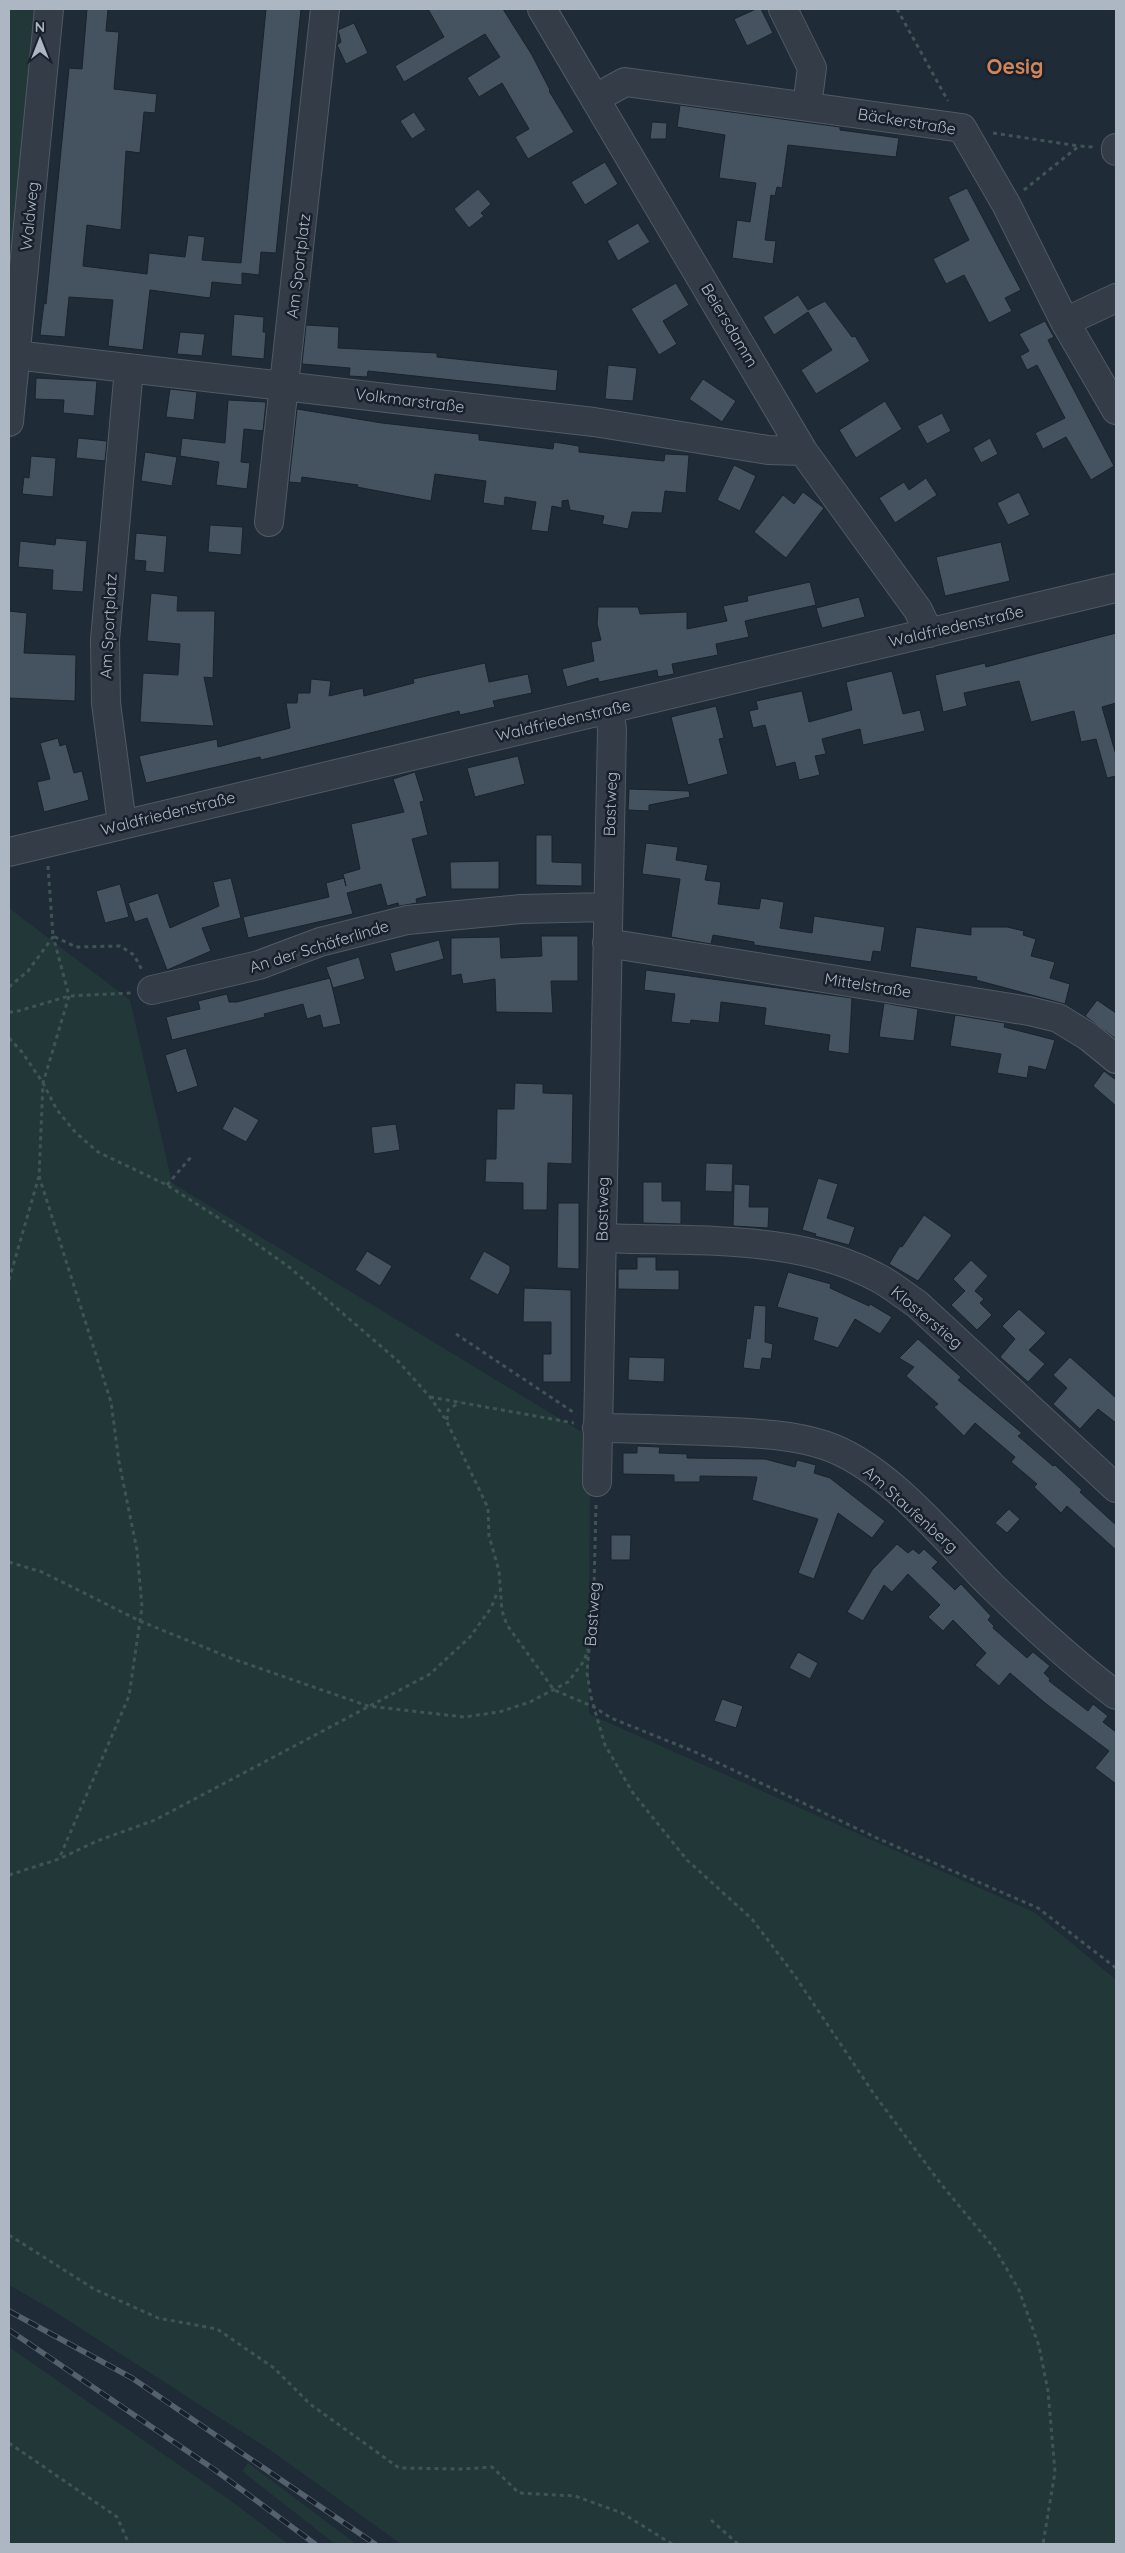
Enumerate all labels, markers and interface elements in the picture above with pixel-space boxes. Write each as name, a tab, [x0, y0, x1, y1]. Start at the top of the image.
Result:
north arrow	[15, 15, 65, 65]
text: N	[35, 18, 45, 36]
district label: Oesig	[987, 53, 1043, 79]
street label: Bäckerstraße	[856, 103, 958, 139]
street label: Waldweg	[15, 181, 43, 251]
street label: Am Sportplatz	[282, 212, 314, 320]
street label: Beiersdamm	[697, 279, 763, 371]
street label: Volkmarstraße	[354, 383, 466, 417]
street label: Am Sportplatz	[95, 573, 121, 679]
street label: Waldfriedenstraße	[887, 601, 1025, 651]
street label: Waldfriedenstraße	[494, 695, 632, 745]
street label: Bastweg	[599, 771, 621, 837]
street label: Waldfriedenstraße	[99, 787, 237, 839]
street label: An der Schäferlinde	[247, 915, 391, 977]
street label: Mittelstraße	[823, 968, 913, 1002]
street label: Bastweg	[591, 1177, 613, 1241]
street label: Klosterstieg	[887, 1281, 967, 1353]
street label: Am Staufenberg	[860, 1461, 962, 1557]
street label: Bastweg	[580, 1581, 604, 1647]

